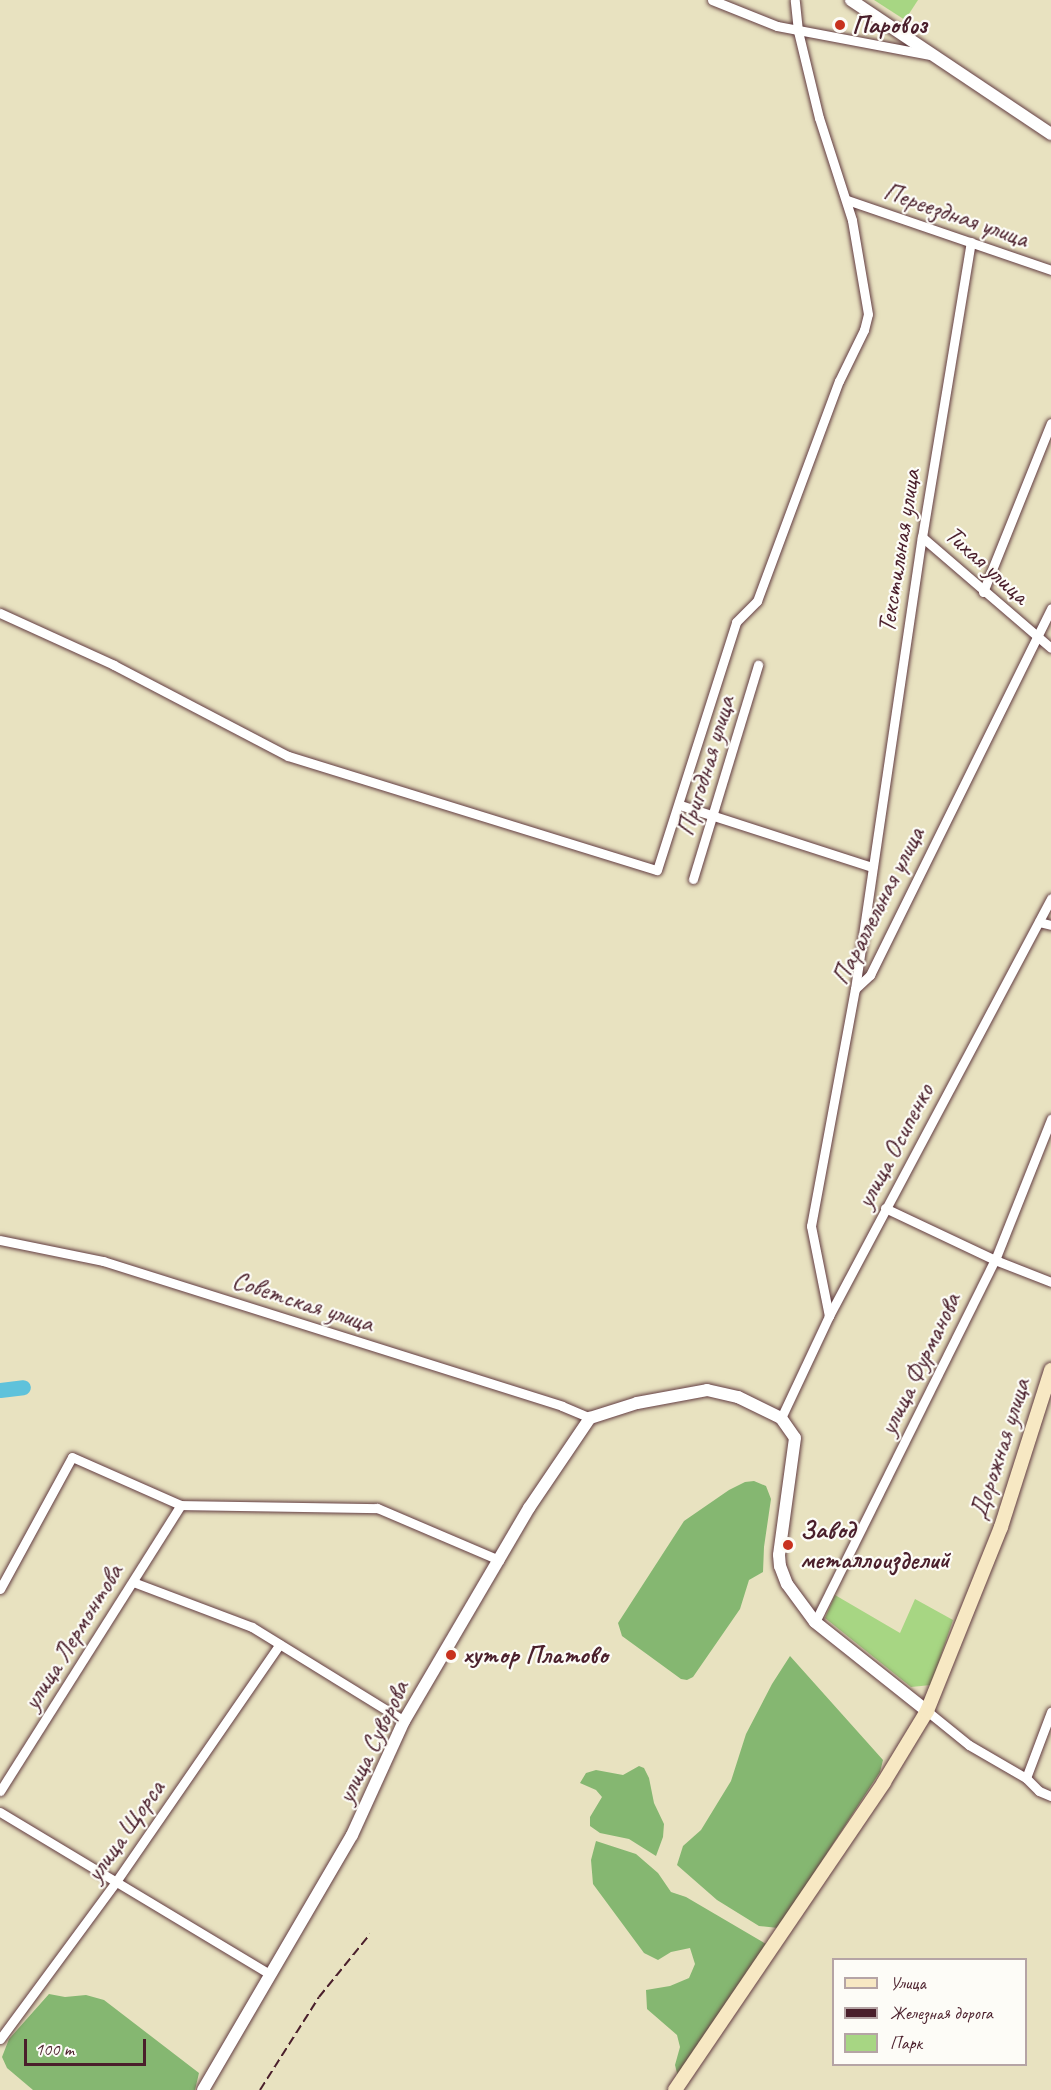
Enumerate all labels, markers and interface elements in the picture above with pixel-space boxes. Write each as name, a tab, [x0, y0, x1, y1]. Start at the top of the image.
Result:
place label: Паровоз	[852, 9, 927, 41]
marker: Паровоз	[833, 18, 847, 32]
street label: Переездная улица	[878, 175, 1034, 255]
street label: Текстильная улица	[871, 466, 927, 636]
street label: Тихая улица	[938, 519, 1036, 611]
street label: Пригодная улица	[670, 691, 742, 841]
street label: Параллельная улица	[824, 821, 932, 991]
street label: улица Осипенко	[849, 1078, 941, 1214]
street label: Советская улица	[227, 1264, 379, 1340]
street label: улица Фурманова	[872, 1287, 968, 1441]
street label: Дорожная улица	[962, 1374, 1038, 1524]
place label: Завод металлоизделий	[800, 1514, 950, 1576]
marker: Завод металлоизделий	[781, 1538, 795, 1552]
street label: улица Лермонтова	[16, 1558, 130, 1716]
place label: хутор Платово	[463, 1639, 609, 1671]
marker: хутор Платово	[444, 1648, 458, 1662]
street label: улица Суворова	[330, 1675, 416, 1809]
street label: улица Щорса	[79, 1774, 171, 1888]
legend	[832, 1958, 1027, 2066]
text: Улица	[890, 1972, 926, 1994]
text: Железная дорога	[890, 2002, 993, 2024]
scale bar	[27, 2027, 148, 2065]
text: Парк	[890, 2032, 922, 2054]
text: 100 m	[35, 2038, 74, 2060]

